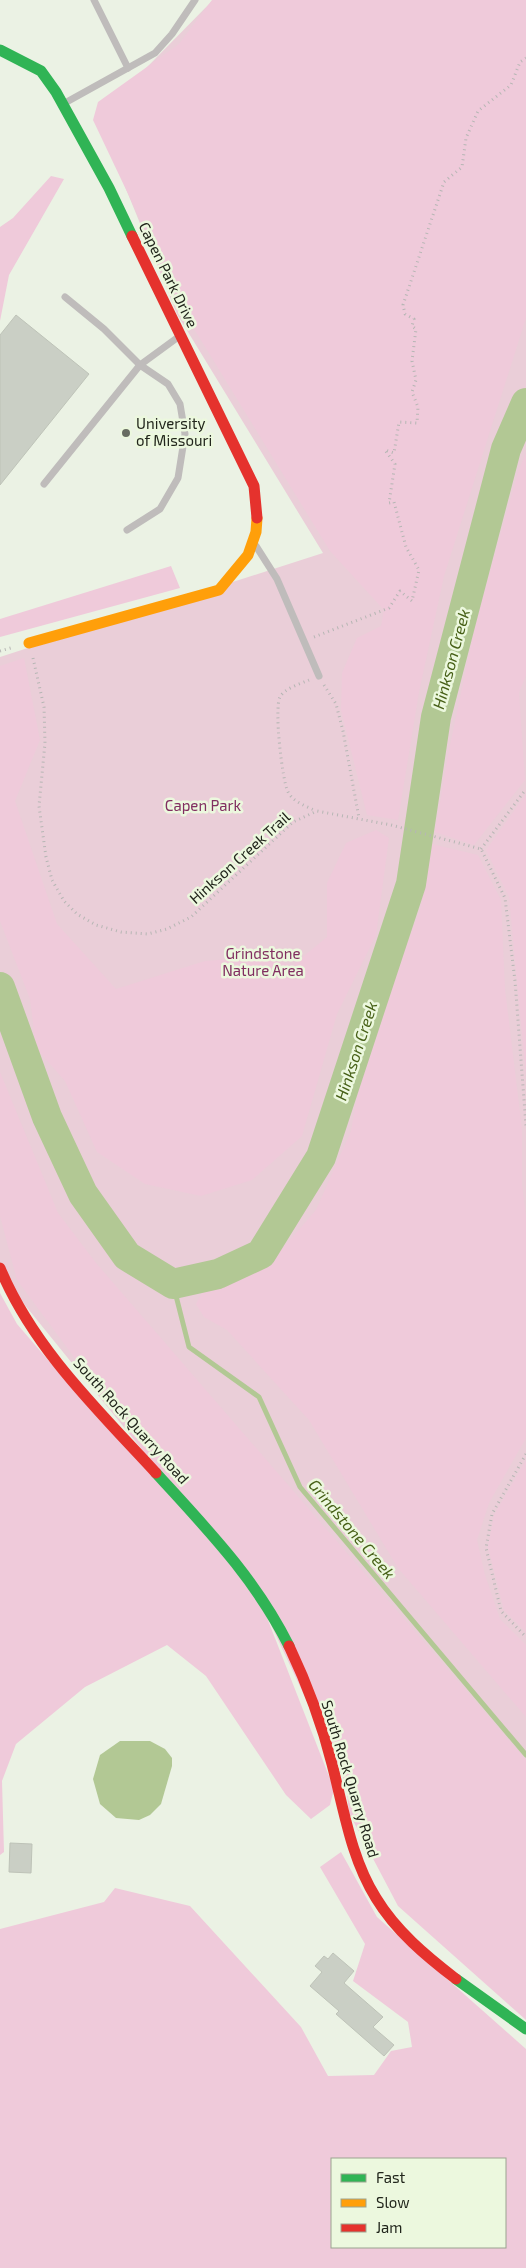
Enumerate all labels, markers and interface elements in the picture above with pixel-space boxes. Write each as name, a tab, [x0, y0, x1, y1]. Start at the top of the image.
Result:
street label: Capen Park Drive	[136, 219, 202, 330]
place label: University of Missouri	[136, 414, 212, 449]
marker: University of Missouri	[120, 427, 132, 439]
water label: Hinkson Creek	[428, 607, 473, 711]
park label: Capen Park	[165, 796, 241, 814]
street label: Hinkson Creek Trail	[185, 807, 294, 907]
park label: Grindstone Nature Area	[222, 944, 304, 979]
water label: Hinkson Creek	[331, 999, 380, 1103]
street label: South Rock Quarry Road	[70, 1354, 193, 1488]
water label: Grindstone Creek	[305, 1475, 400, 1582]
street label: South Rock Quarry Road	[317, 1698, 383, 1860]
legend	[331, 2158, 506, 2248]
text: Fast	[376, 2168, 406, 2186]
text: Slow	[376, 2193, 410, 2211]
text: Jam	[376, 2218, 402, 2236]

